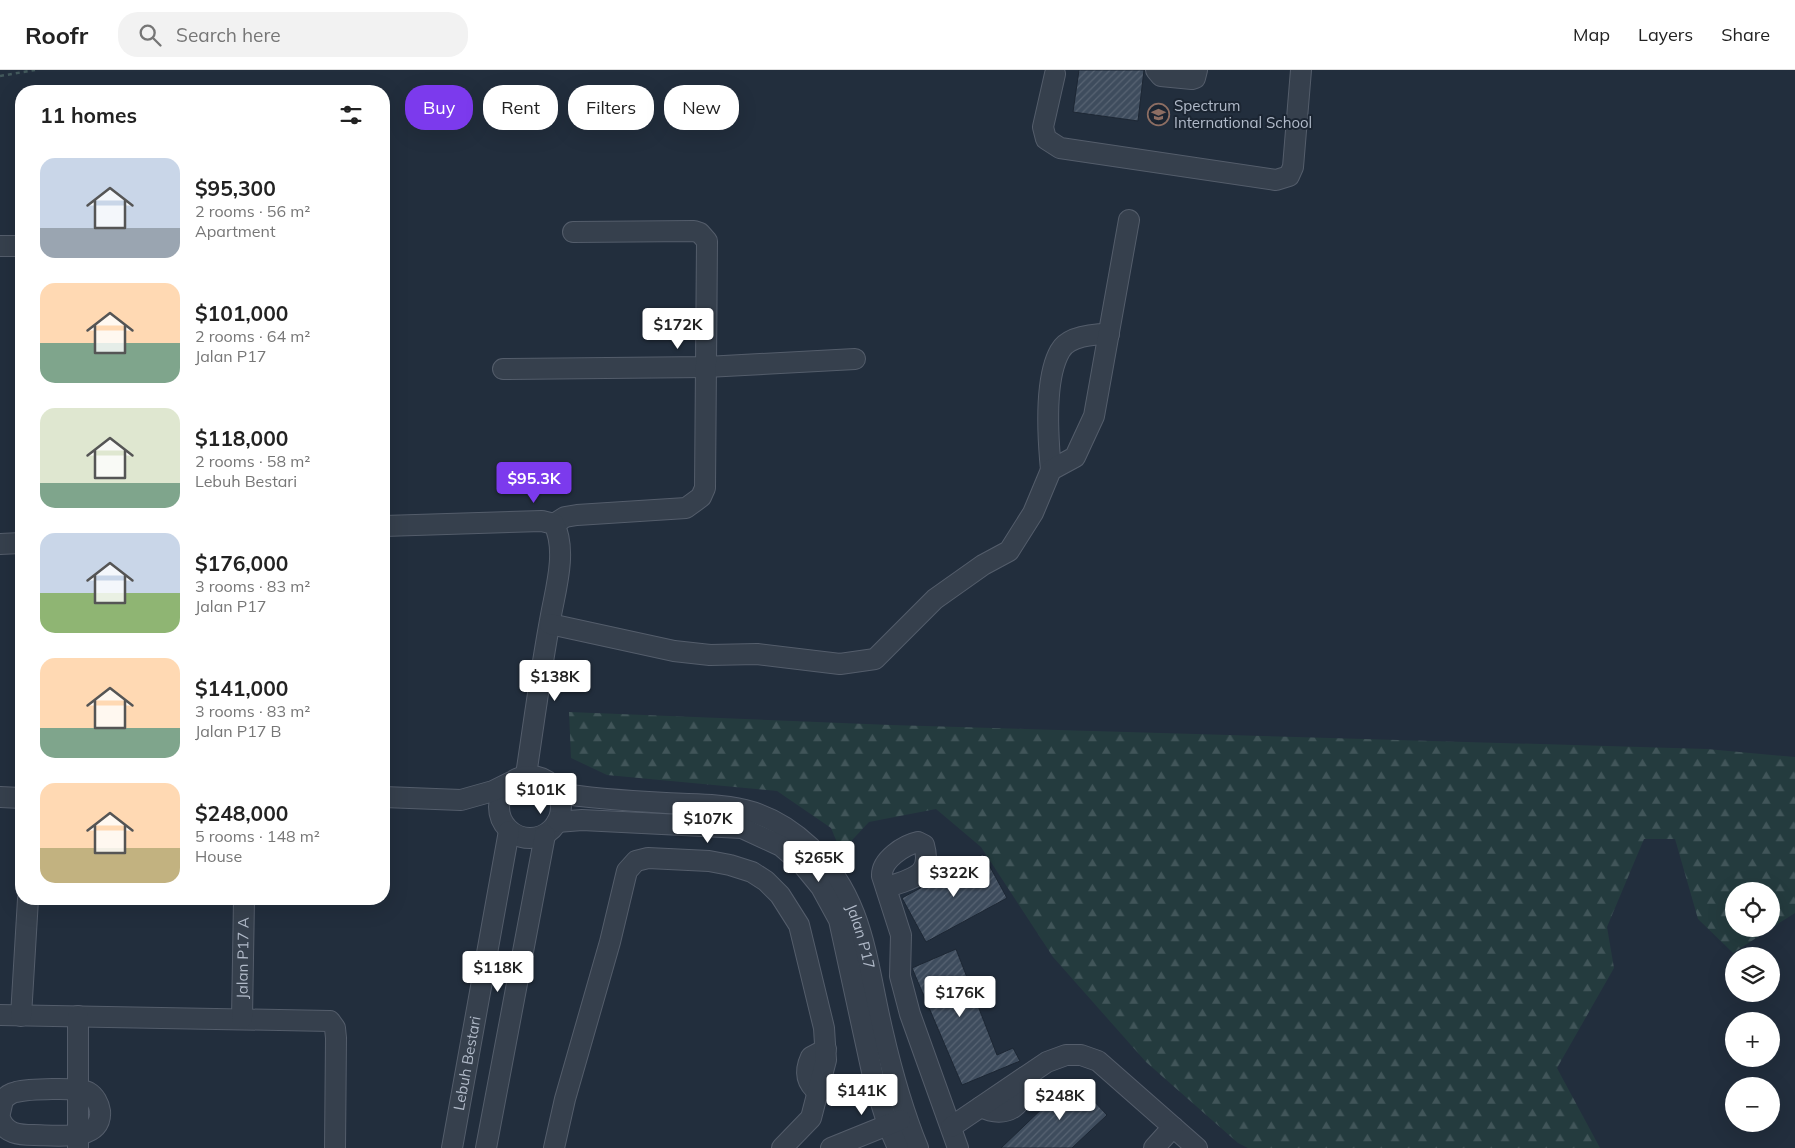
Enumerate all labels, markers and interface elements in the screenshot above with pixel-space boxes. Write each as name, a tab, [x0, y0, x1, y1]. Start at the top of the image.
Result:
search box	[118, 12, 468, 57]
text: Roofr	[25, 20, 88, 50]
icon: search	[136, 21, 164, 49]
text: Search here	[176, 23, 281, 47]
text: Map	[1573, 23, 1610, 46]
text: Layers	[1638, 23, 1693, 46]
text: Share	[1721, 23, 1770, 46]
chip: Buy	[405, 85, 473, 130]
chip: Rent	[483, 85, 558, 130]
chip: Filters	[568, 85, 654, 130]
chip: New	[664, 85, 739, 130]
place label: Spectrum International School	[1174, 96, 1312, 132]
icon: filters	[337, 101, 365, 129]
text: 11 homes	[40, 102, 137, 128]
school or university icon: Spectrum International School	[1146, 103, 1170, 127]
text: $95,300	[195, 175, 276, 201]
icon: home	[80, 178, 140, 238]
text: 2 rooms · 56 m²	[195, 201, 310, 221]
text: Apartment	[195, 221, 276, 241]
text: $101,000	[195, 300, 288, 326]
icon: home	[80, 303, 140, 363]
pin: $172K	[643, 308, 713, 350]
text: $172K	[653, 314, 703, 334]
text: 2 rooms · 64 m²	[195, 326, 310, 346]
text: Jalan P17	[195, 346, 266, 366]
text: $118,000	[195, 425, 288, 451]
icon: home	[80, 428, 140, 488]
text: 2 rooms · 58 m²	[195, 451, 310, 471]
pin: $95.3K	[493, 462, 575, 504]
text: $95.3K	[507, 468, 561, 488]
text: Lebuh Bestari	[195, 471, 297, 491]
text: $176,000	[195, 550, 288, 576]
icon: home	[80, 553, 140, 613]
text: 3 rooms · 83 m²	[195, 576, 310, 596]
text: Jalan P17	[195, 596, 266, 616]
pin: $138K	[520, 660, 590, 702]
text: $138K	[530, 666, 580, 686]
text: $141,000	[195, 675, 288, 701]
icon: home	[80, 678, 140, 738]
text: 3 rooms · 83 m²	[195, 701, 310, 721]
text: Jalan P17 B	[195, 721, 282, 741]
pin: $101K	[506, 772, 576, 815]
text: $101K	[516, 779, 566, 799]
text: $248,000	[195, 800, 288, 826]
pin: $107K	[673, 802, 743, 844]
icon: home	[80, 803, 140, 863]
text: $107K	[683, 808, 733, 828]
text: 5 rooms · 148 m²	[195, 826, 320, 846]
pin: $265K	[784, 840, 854, 883]
text: House	[195, 846, 242, 866]
text: $265K	[794, 847, 844, 867]
pin: $322K	[919, 856, 989, 898]
text: $322K	[929, 862, 979, 882]
map controls	[1725, 882, 1780, 1132]
button: locate	[1725, 882, 1780, 937]
street label: Jalan P17	[842, 901, 879, 971]
street label: Jalan P17 A	[232, 917, 253, 999]
button: layers	[1725, 947, 1780, 1002]
pin: $118K	[463, 950, 533, 993]
text: $118K	[473, 957, 523, 977]
pin: $176K	[925, 976, 995, 1018]
text: $176K	[935, 982, 985, 1002]
button: +	[1725, 1012, 1780, 1067]
street label: Lebuh Bestari	[449, 1014, 485, 1112]
pin: $141K	[827, 1074, 897, 1116]
button: −	[1725, 1077, 1780, 1132]
pin: $248K	[1025, 1078, 1095, 1121]
text: $141K	[837, 1080, 887, 1100]
text: $248K	[1035, 1085, 1085, 1105]

